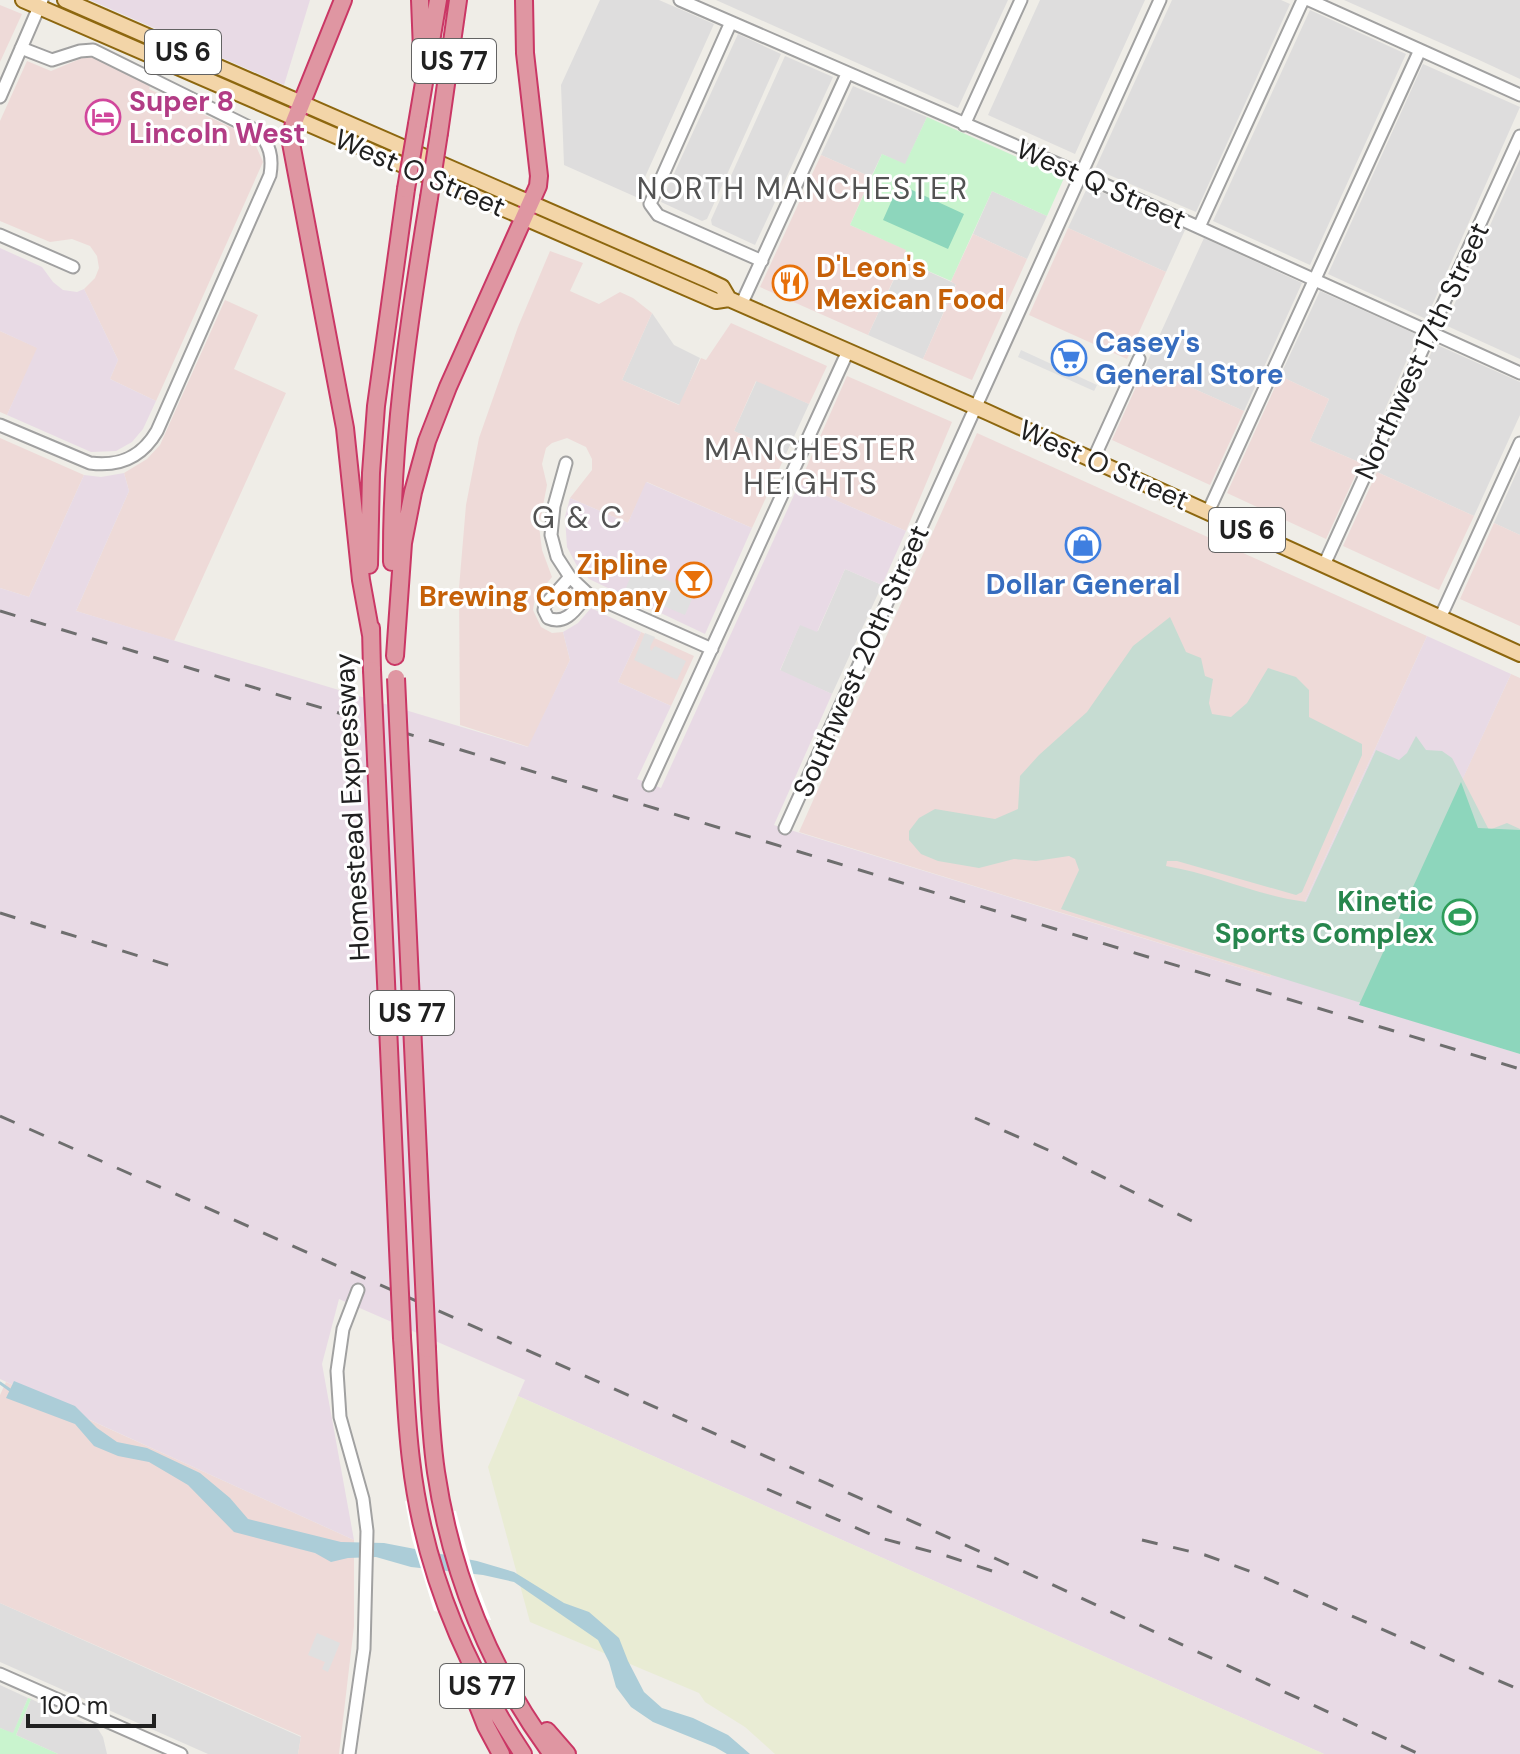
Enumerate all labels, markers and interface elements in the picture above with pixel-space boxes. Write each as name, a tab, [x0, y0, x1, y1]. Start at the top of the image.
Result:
road number: US 6	[145, 30, 221, 74]
road number: US 77	[412, 39, 496, 83]
place label: Super 8 Lincoln West	[129, 83, 305, 152]
hotel icon: Super 8 Lincoln West	[84, 98, 122, 136]
street label: West O Street	[329, 120, 511, 226]
street label: West Q Street	[1010, 130, 1192, 238]
district label: NORTH MANCHESTER	[637, 169, 969, 208]
street label: Northwest 17th Street	[1346, 216, 1498, 486]
place label: D'Leon's Mexican Food	[816, 249, 1005, 318]
restaurant icon: D'Leon's Mexican Food	[771, 264, 809, 302]
place label: Casey's General Store	[1095, 324, 1284, 393]
supermarket icon: Casey's General Store	[1050, 339, 1088, 377]
street label: West O Street	[1013, 411, 1195, 519]
district label: MANCHESTER HEIGHTS	[704, 430, 918, 503]
district label: G & C	[532, 498, 624, 537]
road number: US 6	[1209, 508, 1285, 552]
street label: Southwest 20th Street	[784, 519, 938, 803]
shop icon: Dollar General	[1064, 526, 1102, 564]
place label: Zipline Brewing Company	[419, 546, 668, 615]
bar icon: Zipline Brewing Company	[675, 561, 713, 599]
place label: Dollar General	[986, 566, 1180, 603]
street label: Homestead Expressway	[325, 652, 379, 962]
place label: Kinetic Sports Complex	[1215, 883, 1434, 952]
sports icon: Kinetic Sports Complex	[1441, 898, 1479, 936]
road number: US 77	[370, 991, 454, 1035]
road number: US 77	[440, 1664, 524, 1708]
scale bar	[28, 1678, 154, 1728]
text: 100 m	[40, 1690, 108, 1721]

